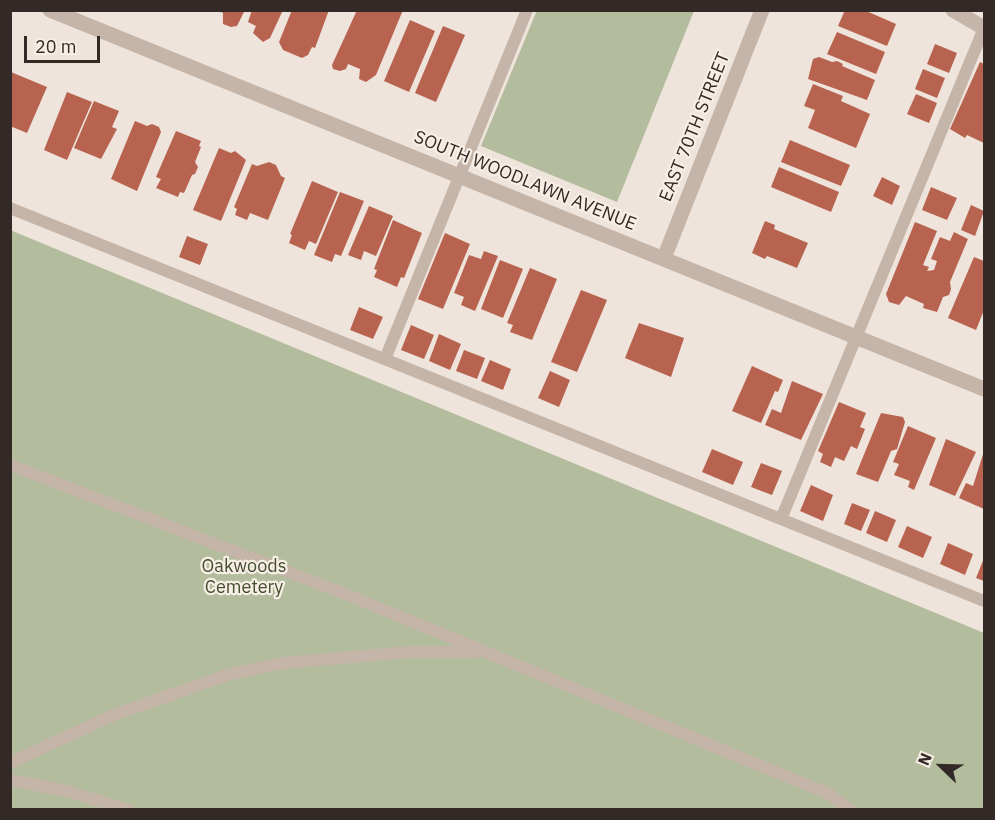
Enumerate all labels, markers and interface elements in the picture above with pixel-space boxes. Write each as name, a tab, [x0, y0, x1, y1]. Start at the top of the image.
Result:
scale bar	[27, 24, 104, 62]
text: 20 m	[35, 35, 77, 58]
street label: EAST 70TH STREET	[655, 49, 735, 205]
street label: SOUTH WOODLAWN AVENUE	[411, 126, 639, 236]
park label: Oakwoods Cemetery	[202, 556, 286, 598]
north arrow	[911, 736, 971, 796]
text: N	[913, 750, 936, 768]

